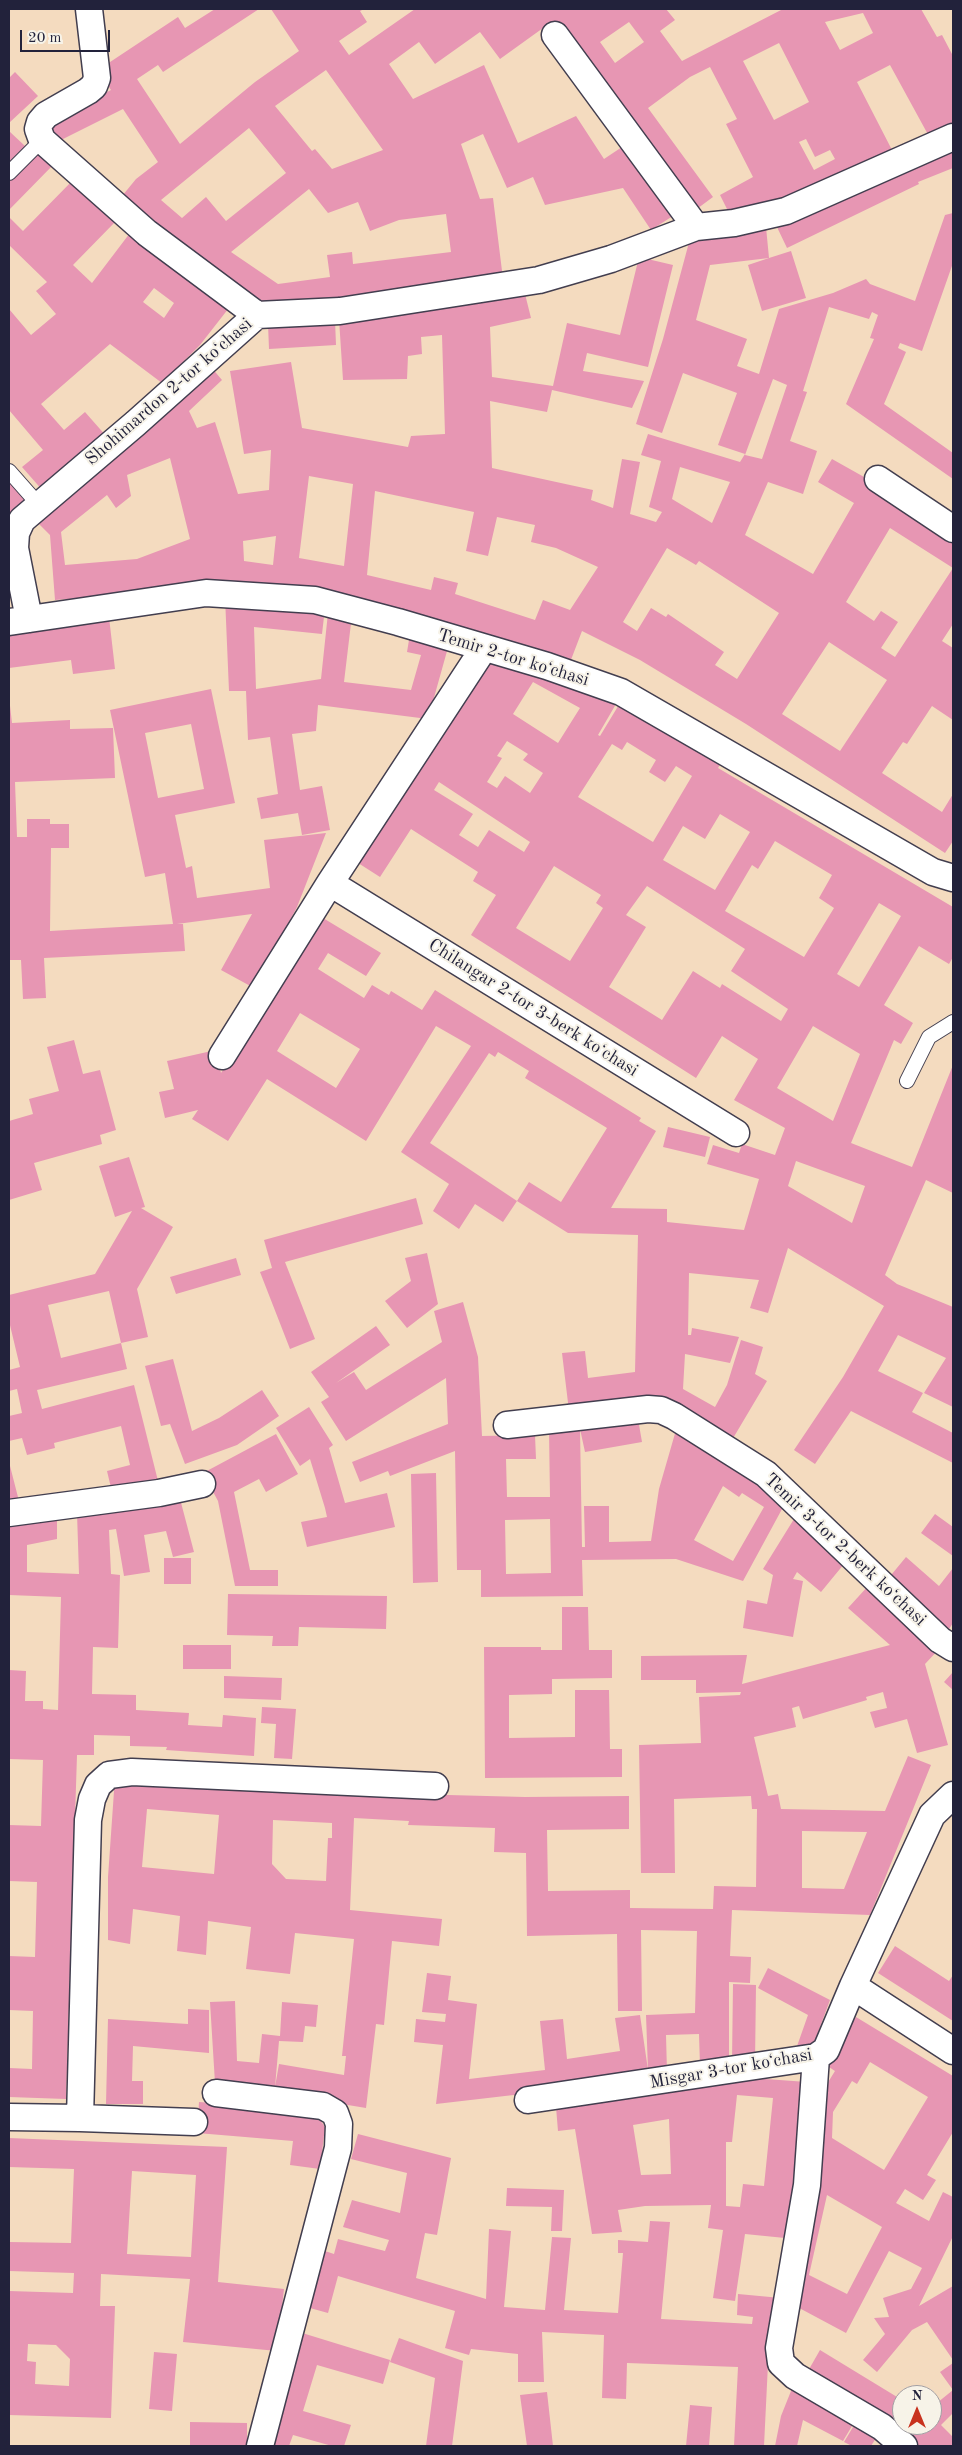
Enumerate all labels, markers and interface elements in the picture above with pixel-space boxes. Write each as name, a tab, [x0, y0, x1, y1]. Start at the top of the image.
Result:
scale bar	[22, 20, 112, 52]
text: 20 m	[28, 31, 62, 46]
street label: Shohimardon 2-tor koʻchasi	[81, 314, 257, 470]
street label: Temir 2-tor koʻchasi	[435, 625, 591, 691]
street label: Chilangar 2-tor 3-berk koʻchasi	[424, 934, 642, 1082]
street label: Temir 3-tor 2-berk koʻchasi	[759, 1469, 931, 1631]
street label: Misgar 3-tor koʻchasi	[648, 2044, 814, 2094]
north arrow	[892, 2385, 942, 2435]
text: N	[912, 2389, 922, 2403]

